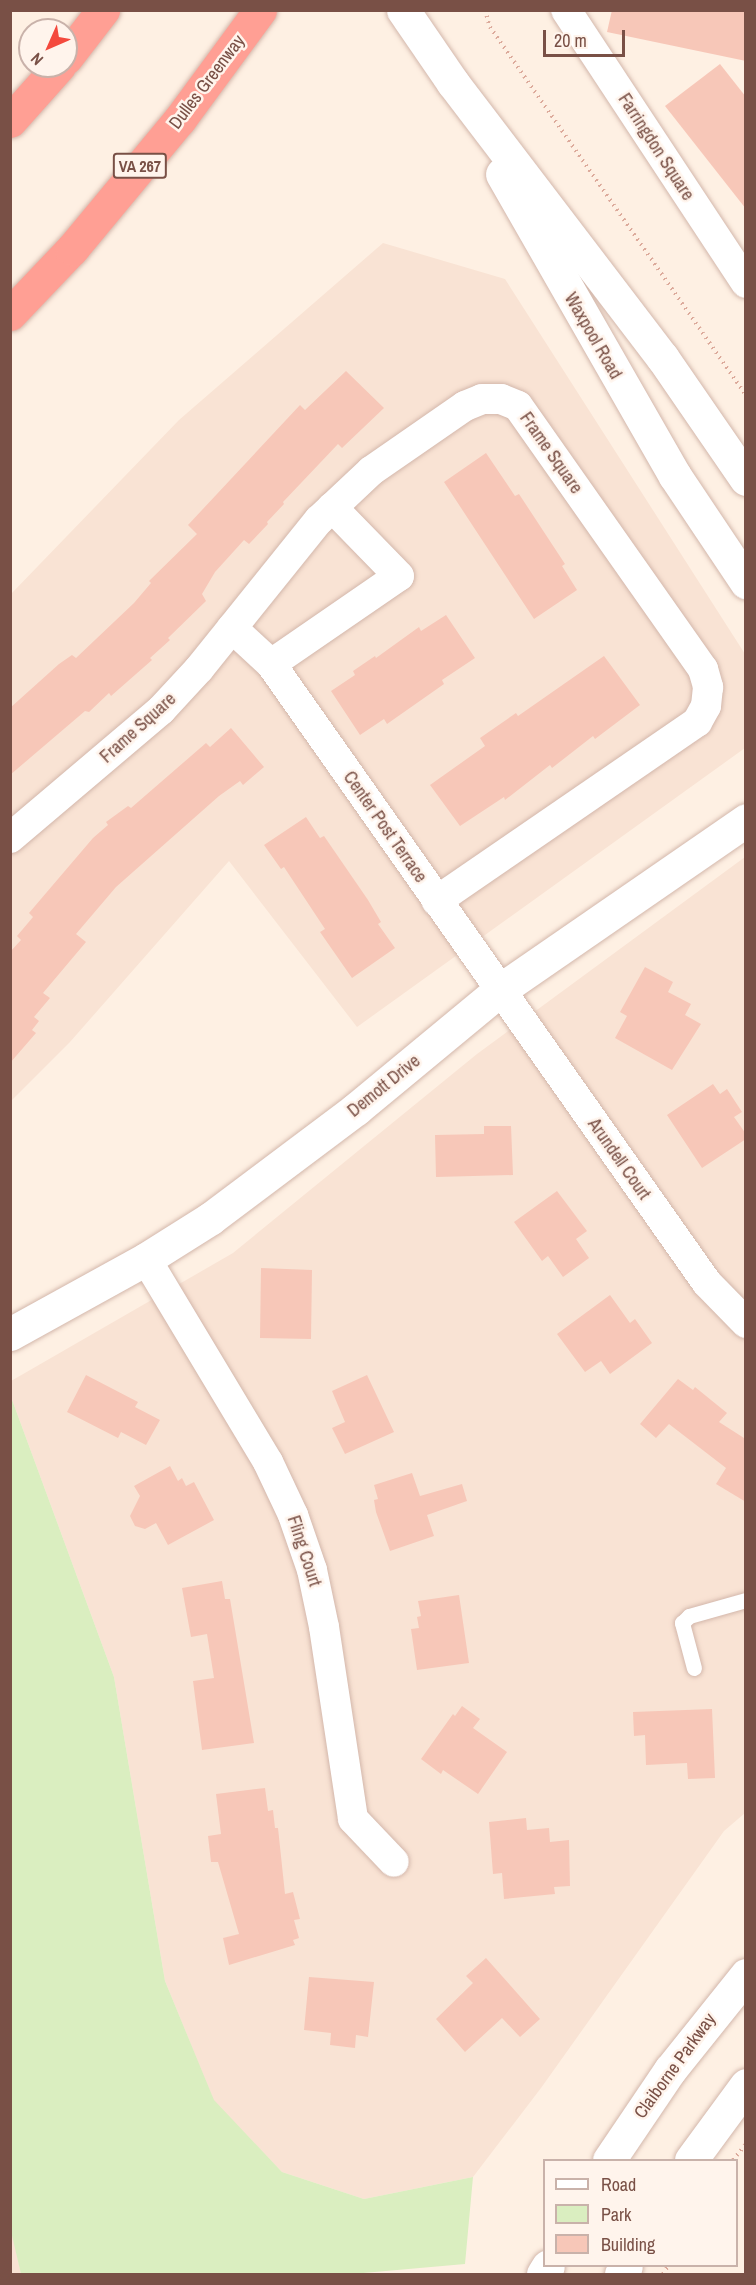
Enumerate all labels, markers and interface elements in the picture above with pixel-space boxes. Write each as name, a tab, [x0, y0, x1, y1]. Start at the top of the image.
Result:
north arrow	[18, 18, 78, 78]
scale bar	[546, 18, 628, 56]
text: 20 m	[554, 28, 587, 53]
street label: Dulles Greenway	[165, 31, 249, 133]
text: N	[26, 48, 48, 70]
street label: Farringdon Square	[613, 89, 699, 205]
road number: VA 267	[112, 153, 168, 179]
street label: Waxpool Road	[560, 289, 626, 383]
street label: Frame Square	[515, 408, 587, 498]
street label: Frame Square	[96, 688, 180, 768]
street label: Center Post Terrace	[339, 767, 431, 887]
street label: Demott Drive	[343, 1050, 425, 1122]
street label: Arundell Court	[583, 1114, 655, 1204]
street label: Fling Court	[282, 1513, 326, 1589]
street label: Claiborne Parkway	[630, 2009, 720, 2123]
legend	[543, 2159, 738, 2267]
text: Road	[601, 2172, 636, 2197]
text: Park	[601, 2202, 631, 2227]
text: Building	[601, 2232, 655, 2257]

